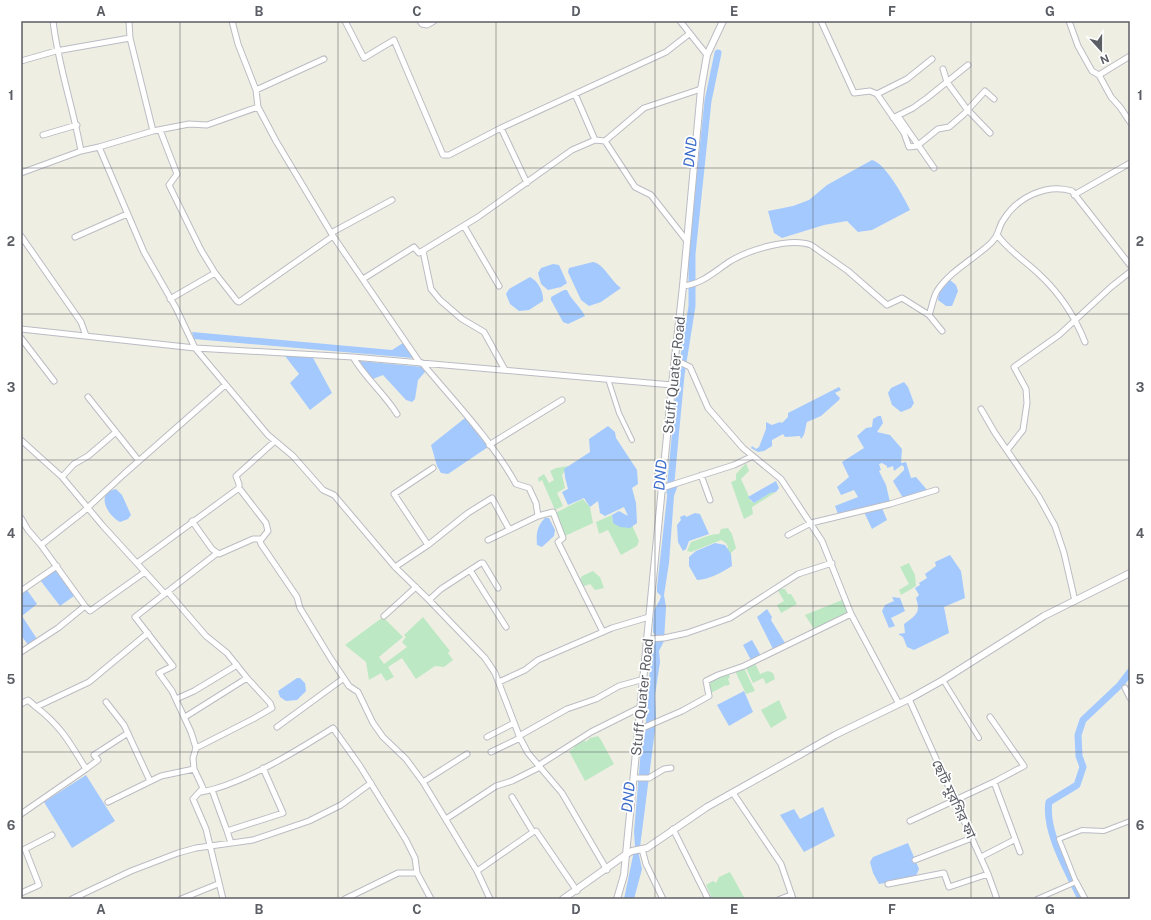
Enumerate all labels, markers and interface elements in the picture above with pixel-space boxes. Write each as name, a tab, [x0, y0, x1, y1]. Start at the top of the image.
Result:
text: A	[96, 4, 106, 19]
text: B	[255, 4, 264, 19]
text: C	[412, 4, 422, 19]
text: D	[571, 4, 581, 19]
text: E	[730, 4, 738, 19]
text: F	[888, 4, 896, 19]
text: G	[1045, 4, 1055, 19]
north arrow	[1081, 30, 1121, 70]
text: N	[1098, 52, 1111, 66]
text: 1	[8, 88, 14, 103]
text: 1	[1137, 88, 1143, 103]
water label: DND	[680, 136, 700, 168]
text: 2	[7, 234, 15, 249]
text: 2	[1136, 234, 1144, 249]
street label: Stuff Quater Road	[660, 315, 688, 435]
text: 3	[7, 380, 16, 395]
text: 3	[1136, 380, 1145, 395]
water label: DND	[650, 459, 670, 491]
text: 4	[7, 526, 16, 541]
text: 4	[1136, 526, 1145, 541]
street label: Stuff Quater Road	[628, 637, 656, 757]
text: 5	[7, 672, 16, 687]
text: 5	[1136, 672, 1145, 687]
street label: ছোট মুরগির ফা	[928, 757, 979, 842]
water label: DND	[618, 781, 638, 813]
text: 6	[7, 818, 16, 833]
text: 6	[1136, 818, 1145, 833]
text: A	[96, 902, 106, 917]
text: B	[255, 902, 264, 917]
text: C	[412, 902, 422, 917]
text: D	[571, 902, 581, 917]
text: E	[730, 902, 738, 917]
text: F	[888, 902, 896, 917]
text: G	[1045, 902, 1055, 917]

